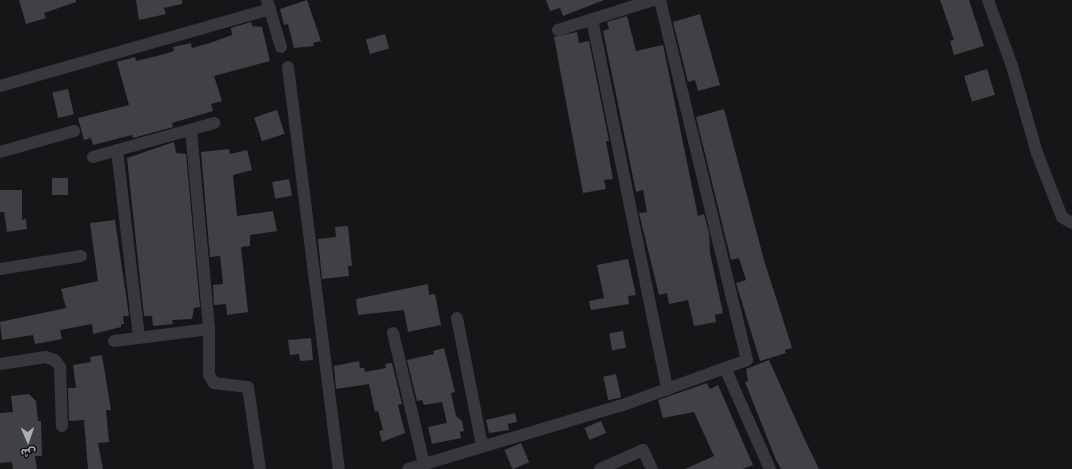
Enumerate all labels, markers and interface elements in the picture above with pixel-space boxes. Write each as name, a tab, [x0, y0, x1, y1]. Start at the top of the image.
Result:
north arrow	[8, 421, 48, 461]
text: ش	[21, 447, 36, 459]

